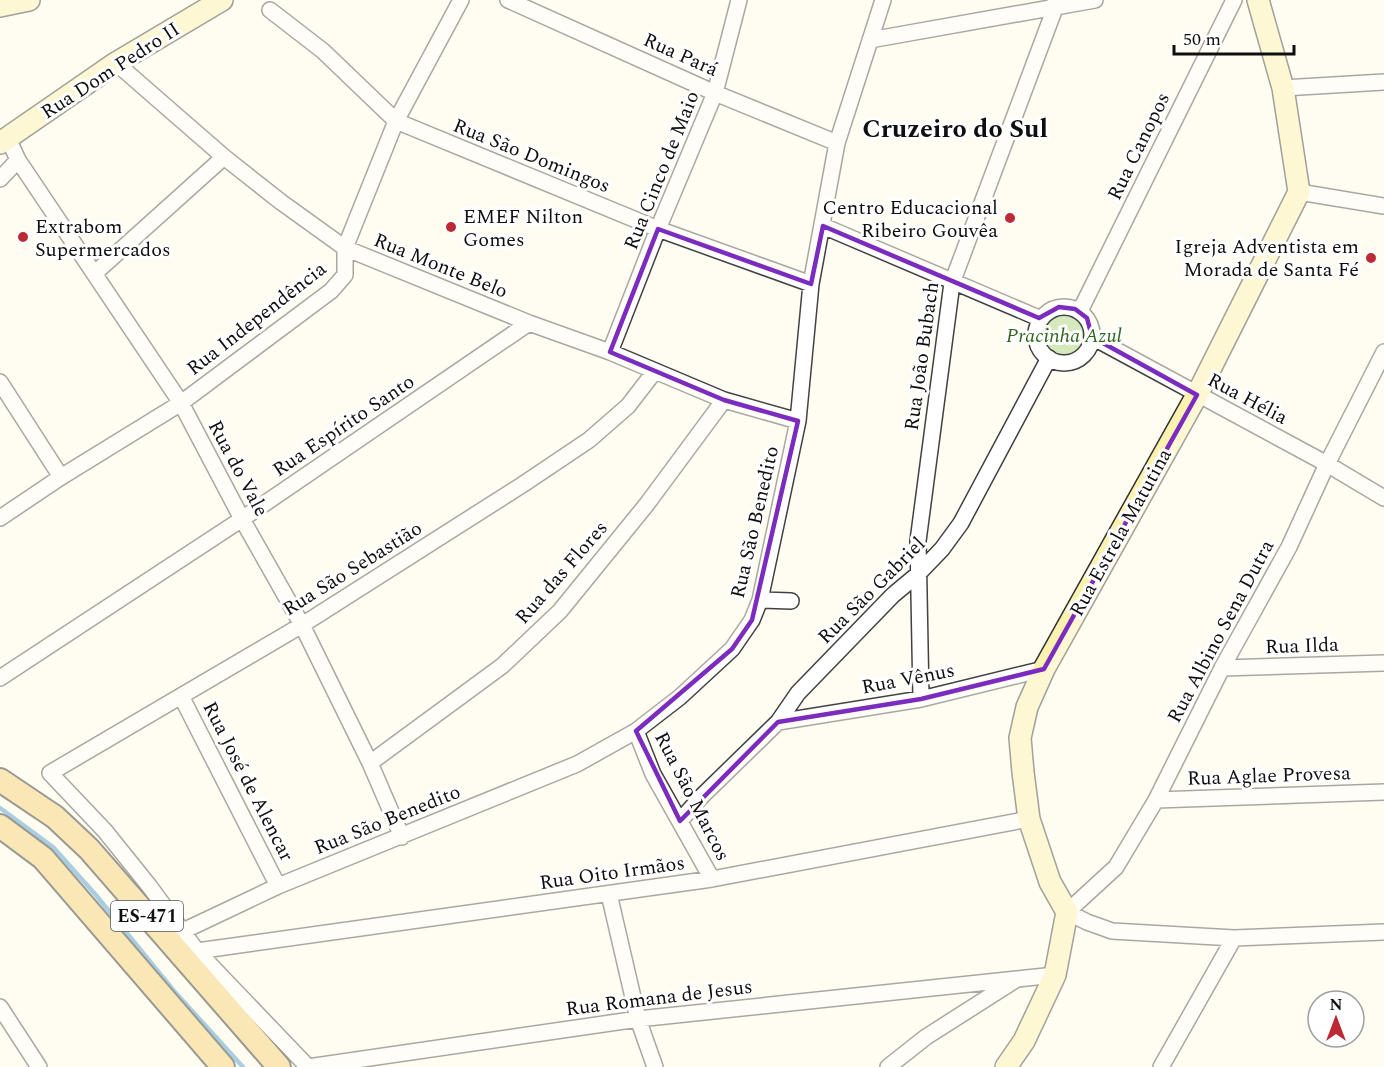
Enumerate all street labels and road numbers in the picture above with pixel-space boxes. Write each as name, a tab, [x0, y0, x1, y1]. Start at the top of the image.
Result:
street label: Rua Dom Pedro II	[35, 15, 186, 127]
street label: Rua Pará	[638, 25, 723, 85]
street label: Rua Cinco de Maio	[616, 86, 707, 254]
street label: Rua Canopos	[1100, 87, 1178, 206]
street label: Rua São Domingos	[448, 111, 615, 201]
street label: Rua Monte Belo	[369, 225, 512, 306]
street label: Rua Independência	[180, 254, 333, 383]
street label: Rua João Bubach	[897, 280, 947, 432]
street label: Rua Hélia	[1202, 365, 1293, 433]
street label: Rua Espírito Santo	[266, 367, 421, 485]
street label: Rua do Vale	[200, 415, 276, 522]
street label: Rua São Benedito	[723, 443, 787, 601]
street label: Rua Estrela Matutina	[1062, 443, 1180, 622]
street label: Rua São Sebastião	[277, 514, 428, 624]
street label: Rua das Flores	[508, 514, 615, 631]
street label: Rua São Gabriel	[811, 530, 932, 651]
street label: Rua Albino Sena Dutra	[1160, 534, 1282, 728]
street label: Rua Ilda	[1265, 630, 1340, 662]
street label: Rua Vênus	[859, 655, 957, 703]
street label: Rua José de Alencar	[195, 696, 301, 867]
street label: Rua São Marcos	[647, 726, 738, 866]
street label: Rua Aglae Provesa	[1187, 758, 1352, 794]
street label: Rua São Benedito	[310, 777, 465, 863]
street label: Rua Oito Irmãos	[537, 848, 687, 898]
road number: ES-471	[111, 901, 183, 931]
street label: Rua Romana de Jesus	[564, 972, 754, 1024]

